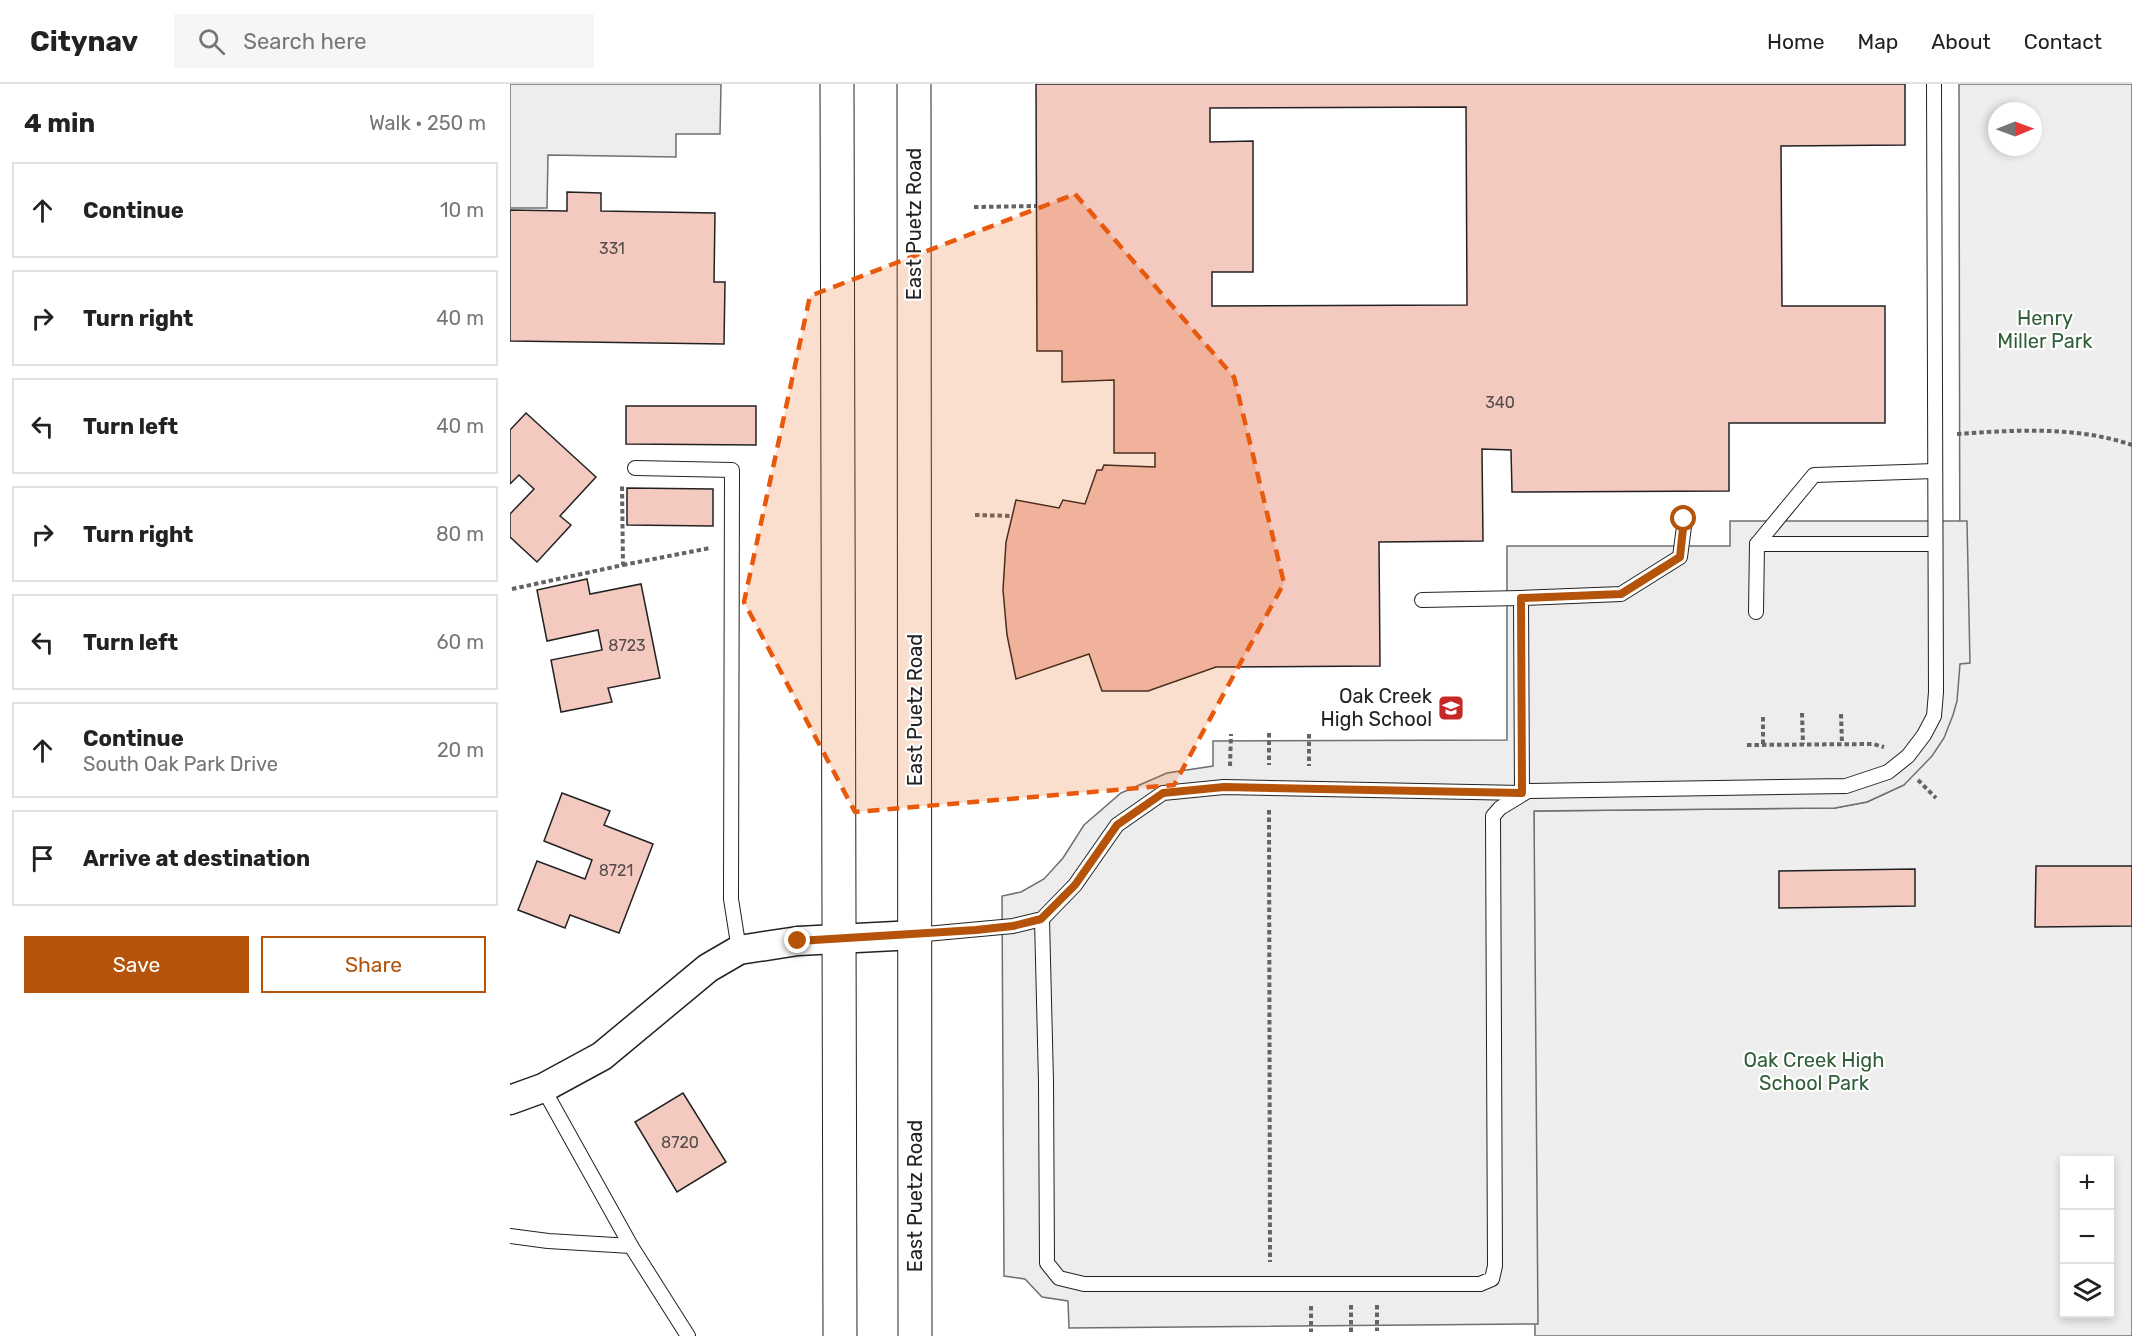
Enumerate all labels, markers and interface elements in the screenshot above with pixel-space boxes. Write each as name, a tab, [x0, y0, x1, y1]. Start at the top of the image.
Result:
search box	[174, 14, 594, 68]
text: Citynav	[30, 25, 138, 58]
icon: search	[195, 25, 228, 58]
text: Search here	[243, 28, 367, 55]
text: Home	[1767, 29, 1824, 54]
text: Map	[1857, 29, 1898, 54]
text: About	[1931, 29, 1991, 54]
text: Contact	[2024, 29, 2102, 54]
north arrow	[1988, 102, 2042, 156]
text: 4 min	[24, 108, 95, 139]
text: Walk · 250 m	[369, 111, 486, 135]
street label: East Puetz Road	[902, 148, 926, 300]
icon: ahead	[26, 194, 59, 227]
text: Continue	[83, 197, 184, 224]
text: 10 m	[440, 198, 484, 222]
house number: 331	[599, 239, 625, 258]
icon: right	[26, 302, 59, 335]
text: Turn right	[83, 305, 193, 332]
text: 40 m	[436, 306, 484, 330]
park label: Henry Miller Park	[1997, 306, 2093, 353]
house number: 340	[1485, 393, 1515, 412]
icon: left	[26, 410, 59, 443]
text: Turn left	[83, 413, 178, 440]
text: 40 m	[436, 414, 484, 438]
route start	[1670, 505, 1696, 531]
icon: right	[26, 518, 59, 551]
text: Turn right	[83, 521, 193, 548]
text: 80 m	[436, 522, 484, 546]
icon: left	[26, 626, 59, 659]
text: Turn left	[83, 629, 178, 656]
text: 60 m	[437, 630, 484, 654]
street label: East Puetz Road	[903, 634, 927, 786]
house number: 8723	[608, 636, 646, 655]
place label: Oak Creek High School	[1320, 684, 1433, 731]
school or university icon: Oak Creek High School	[1436, 693, 1466, 723]
text: Continue	[83, 725, 184, 752]
icon: ahead	[26, 734, 59, 767]
text: 20 m	[437, 738, 484, 762]
text: South Oak Park Drive	[83, 752, 278, 776]
icon: arrive	[26, 842, 59, 875]
text: Arrive at destination	[83, 845, 310, 872]
house number: 8721	[599, 861, 633, 880]
route end	[784, 927, 810, 953]
button: Save	[24, 936, 249, 993]
button: Share	[261, 936, 486, 993]
park label: Oak Creek High School Park	[1744, 1048, 1885, 1095]
street label: East Puetz Road	[903, 1120, 927, 1272]
house number: 8720	[661, 1133, 699, 1152]
map controls	[2060, 1156, 2114, 1318]
button: +	[2060, 1156, 2114, 1210]
button: −	[2060, 1210, 2114, 1264]
button: layers	[2060, 1264, 2114, 1318]

